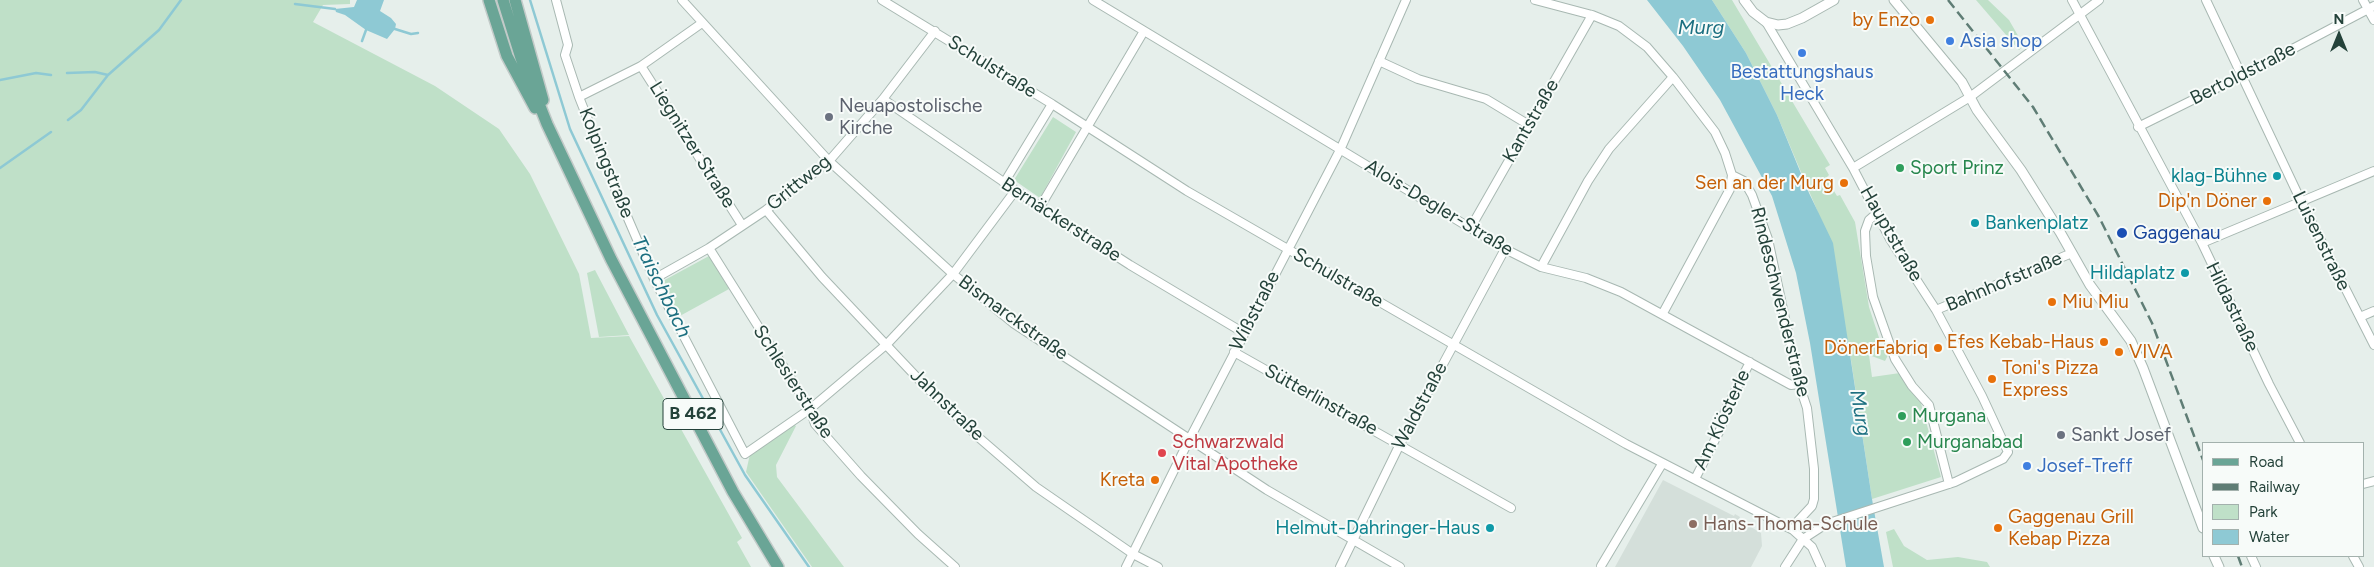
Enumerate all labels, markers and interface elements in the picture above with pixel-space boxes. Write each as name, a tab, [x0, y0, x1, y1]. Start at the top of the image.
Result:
place label: by Enzo	[1852, 9, 1920, 31]
north arrow	[2314, 10, 2364, 60]
text: N	[2334, 11, 2344, 28]
marker: by Enzo	[1924, 14, 1936, 26]
water label: Murg	[1678, 16, 1724, 40]
place label: Asia shop	[1960, 30, 2042, 52]
street label: Schulstraße	[943, 31, 1041, 103]
marker: Asia shop	[1944, 35, 1956, 47]
street label: Bertoldstraße	[2187, 38, 2299, 110]
marker: Bestattungshaus Heck	[1796, 47, 1808, 59]
place label: Bestattungshaus Heck	[1731, 61, 1873, 105]
street label: Kantstraße	[1498, 75, 1564, 167]
street label: Liegnitzer Straße	[644, 78, 740, 212]
place label: Neuapostolische Kirche	[839, 95, 982, 139]
street label: Kolpingstraße	[573, 104, 639, 222]
marker: Neuapostolische Kirche	[823, 111, 835, 123]
street label: Grittweg	[762, 150, 836, 216]
street label: Alois-Degler-Straße	[1361, 155, 1517, 261]
place label: Sport Prinz	[1910, 157, 2004, 179]
marker: Sport Prinz	[1894, 162, 1906, 174]
place label: klag-Bühne	[2171, 165, 2267, 187]
marker: klag-Bühne	[2271, 170, 2283, 182]
place label: Sen an der Murg	[1695, 172, 1834, 194]
street label: Bernäckerstraße	[997, 173, 1125, 267]
marker: Sen an der Murg	[1838, 177, 1850, 189]
street label: Hauptstraße	[1855, 182, 1927, 286]
street label: Luisenstraße	[2287, 187, 2355, 295]
place label: Dip'n Döner	[2158, 190, 2257, 212]
marker: Dip'n Döner	[2261, 195, 2273, 207]
street label: Rindeschwenderstraße	[1745, 205, 1815, 399]
place label: Bankenplatz	[1985, 212, 2088, 234]
marker: Bankenplatz	[1969, 217, 1981, 229]
place label: Gaggenau	[2133, 222, 2221, 244]
marker: Gaggenau	[2115, 226, 2129, 240]
water label: Traischbach	[626, 232, 696, 342]
street label: Schulstraße	[1289, 243, 1387, 313]
street label: Bahnhofstraße	[1942, 247, 2066, 317]
street label: Hildastraße	[2201, 258, 2263, 356]
place label: Hildaplatz	[2090, 262, 2175, 284]
street label: Wißstraße	[1225, 267, 1285, 355]
marker: Hildaplatz	[2179, 267, 2191, 279]
street label: Bismarckstraße	[954, 271, 1072, 365]
place label: Miu Miu	[2062, 291, 2129, 313]
marker: Miu Miu	[2046, 296, 2058, 308]
street label: Schlesierstraße	[748, 321, 838, 443]
place label: Efes Kebab-Haus	[1947, 331, 2094, 353]
marker: Efes Kebab-Haus	[2098, 336, 2110, 348]
place label: DönerFabriq	[1824, 337, 1928, 359]
place label: VIVA	[2129, 341, 2173, 363]
marker: DönerFabriq	[1932, 342, 1944, 354]
marker: VIVA	[2113, 346, 2125, 358]
place label: Toni's Pizza Express	[2002, 357, 2098, 401]
street label: Waldstraße	[1387, 358, 1453, 454]
street label: Sütterlinstraße	[1260, 360, 1382, 440]
street label: Jahnstraße	[905, 364, 989, 446]
street label: Am Klösterle	[1689, 366, 1755, 474]
marker: Toni's Pizza Express	[1986, 373, 1998, 385]
water label: Murg	[1844, 388, 1876, 438]
road number: B 462	[663, 398, 723, 429]
place label: Murgana	[1912, 405, 1986, 427]
marker: Murgana	[1896, 410, 1908, 422]
place label: Sankt Josef	[2071, 424, 2171, 446]
marker: Sankt Josef	[2055, 429, 2067, 441]
place label: Schwarzwald Vital Apotheke	[1172, 431, 1298, 475]
place label: Murganabad	[1917, 431, 2023, 453]
marker: Murganabad	[1901, 436, 1913, 448]
legend	[2202, 442, 2364, 557]
marker: Schwarzwald Vital Apotheke	[1156, 447, 1168, 459]
text: Road	[2249, 453, 2284, 471]
place label: Josef-Treff	[2037, 455, 2132, 477]
marker: Josef-Treff	[2021, 460, 2033, 472]
place label: Kreta	[1100, 469, 1145, 491]
marker: Kreta	[1149, 474, 1161, 486]
text: Railway	[2249, 478, 2300, 496]
text: Park	[2249, 503, 2278, 521]
place label: Gaggenau Grill Kebap Pizza	[2008, 506, 2134, 550]
place label: Hans-Thoma-Schule	[1703, 513, 1878, 535]
place label: Helmut-Dahringer-Haus	[1275, 517, 1480, 539]
marker: Hans-Thoma-Schule	[1687, 518, 1699, 530]
marker: Helmut-Dahringer-Haus	[1484, 522, 1496, 534]
marker: Gaggenau Grill Kebap Pizza	[1992, 522, 2004, 534]
text: Water	[2249, 528, 2289, 546]

